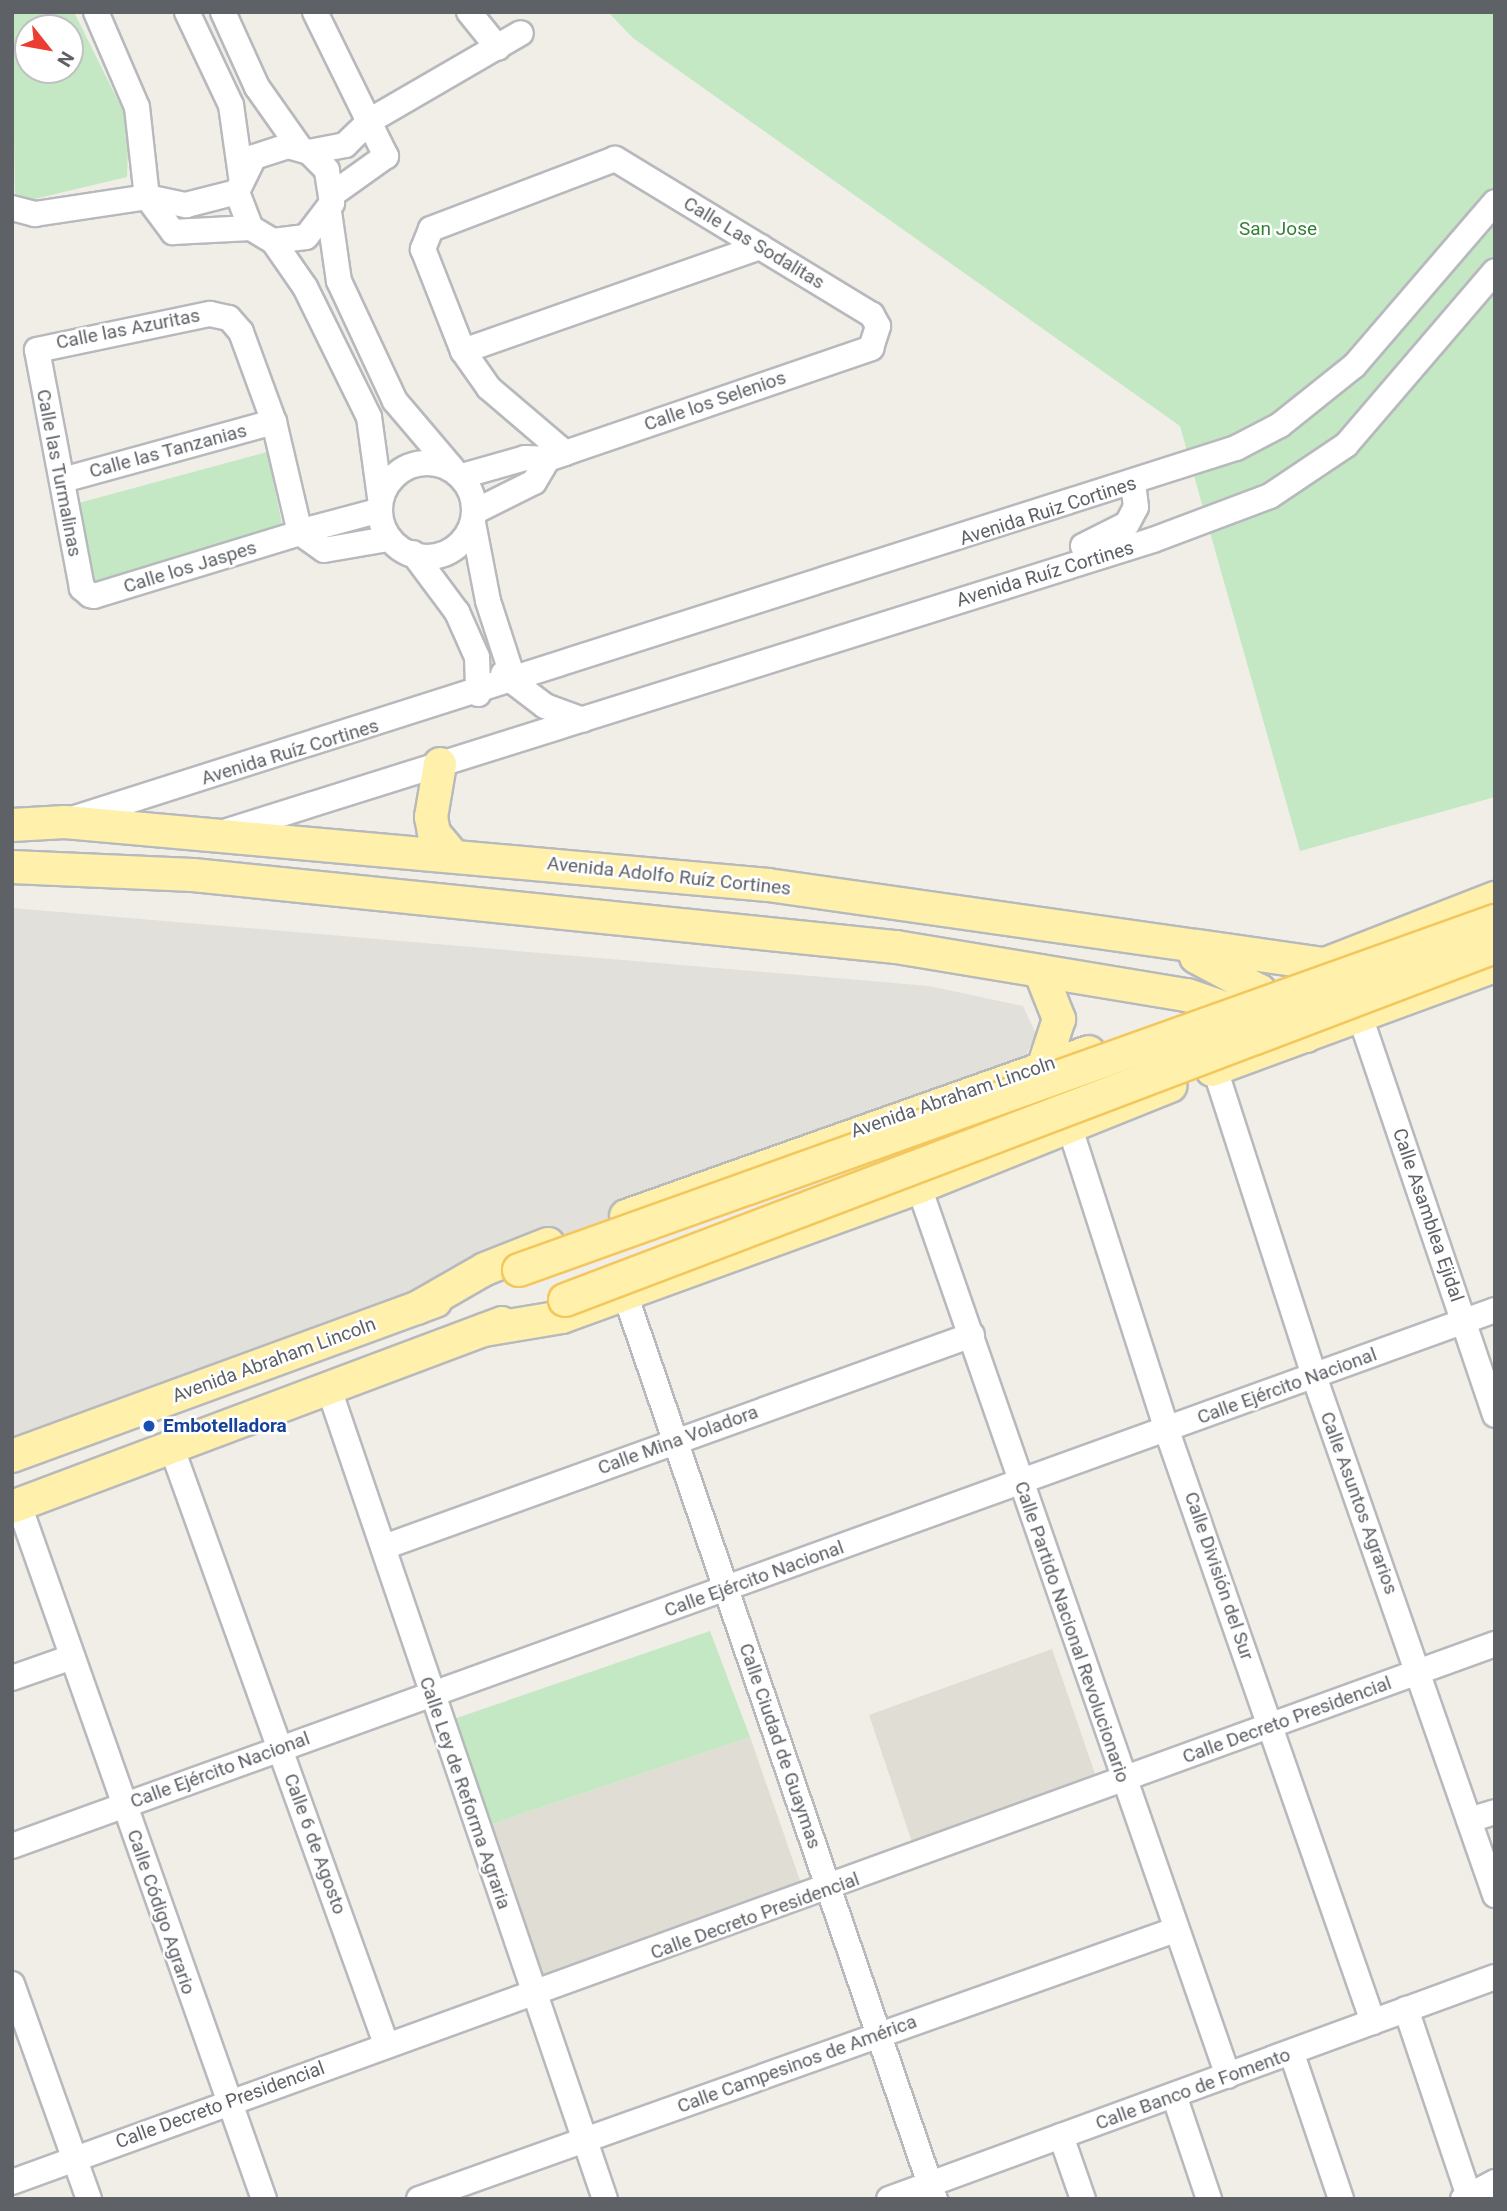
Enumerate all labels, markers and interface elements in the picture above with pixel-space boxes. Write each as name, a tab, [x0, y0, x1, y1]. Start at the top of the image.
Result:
north arrow	[14, 14, 84, 84]
text: N	[52, 47, 79, 71]
street label: Calle Las Sodalitas	[679, 192, 829, 294]
park label: San Jose	[1239, 218, 1317, 240]
street label: Calle las Azuritas	[54, 304, 202, 354]
street label: Calle los Selenios	[641, 366, 789, 436]
street label: Calle las Turmalinas	[32, 387, 86, 559]
street label: Calle las Tanzanias	[87, 419, 249, 483]
street label: Avenida Ruiz Cortines	[957, 472, 1139, 550]
street label: Calle los Jaspes	[121, 536, 259, 598]
street label: Avenida Ruíz Cortines	[954, 536, 1136, 612]
street label: Avenida Ruíz Cortines	[199, 714, 381, 790]
street label: Avenida Adolfo Ruíz Cortines	[546, 852, 792, 900]
street label: Avenida Abraham Lincoln	[848, 1051, 1058, 1143]
street label: Calle Asamblea Ejidal	[1388, 1125, 1468, 1305]
street label: Avenida Abraham Lincoln	[169, 1313, 379, 1407]
street label: Calle Ejército Nacional	[1194, 1343, 1380, 1429]
street label: Calle Mina Voladora	[595, 1400, 761, 1480]
street label: Calle Asuntos Agrarios	[1315, 1409, 1403, 1597]
place label: Embotelladora	[163, 1415, 287, 1437]
marker: Embotelladora	[141, 1418, 157, 1434]
street label: Calle Partido Nacional Revolucionario	[1010, 1478, 1134, 1786]
street label: Calle División del Sur	[1180, 1489, 1258, 1663]
street label: Calle Ejército Nacional	[661, 1536, 847, 1622]
street label: Calle Ciudad de Guaymas	[734, 1640, 826, 1852]
street label: Calle Decreto Presidencial	[1179, 1672, 1395, 1768]
street label: Calle Ley de Reforma Agraria	[414, 1674, 516, 1912]
street label: Calle Ejército Nacional	[127, 1727, 313, 1813]
street label: Calle 6 de Agosto	[279, 1770, 351, 1918]
street label: Calle Código Agrario	[122, 1827, 200, 1997]
street label: Calle Decreto Presidencial	[647, 1868, 863, 1964]
street label: Calle Campesinos de América	[674, 2010, 920, 2118]
street label: Calle Banco de Fomento	[1092, 2043, 1294, 2135]
street label: Calle Decreto Presidencial	[112, 2057, 328, 2153]

